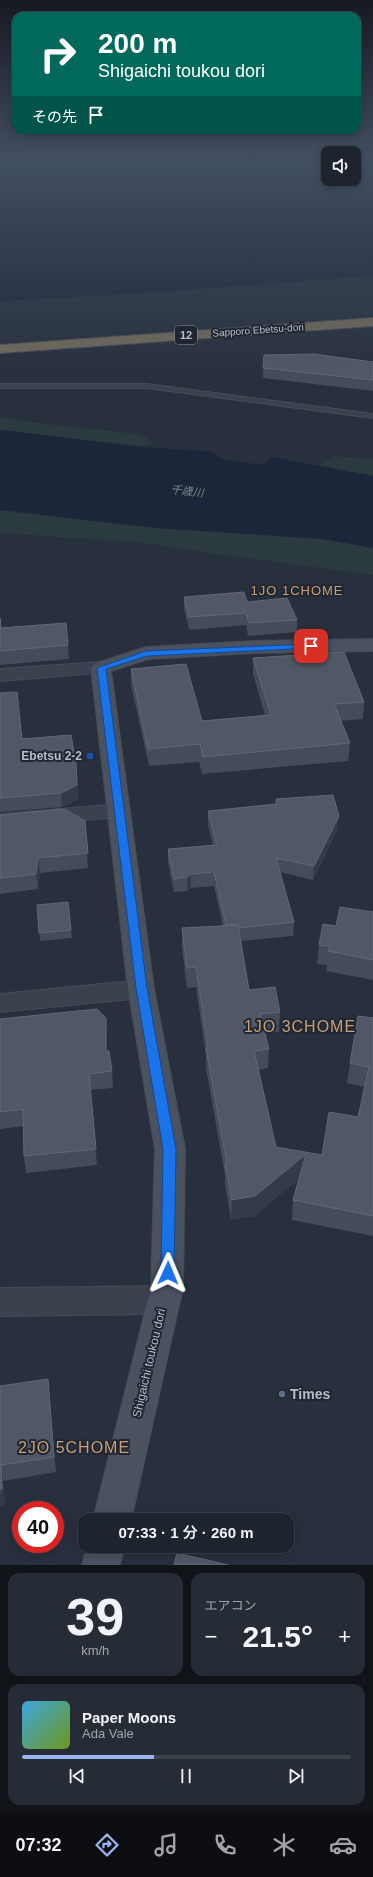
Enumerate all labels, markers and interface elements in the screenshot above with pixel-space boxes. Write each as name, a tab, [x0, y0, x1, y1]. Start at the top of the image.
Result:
icon: right	[32, 28, 84, 80]
text: 200 m	[98, 28, 177, 59]
text: Shigaichi toukou dori	[98, 61, 265, 81]
icon: arrive	[85, 104, 107, 126]
text: その先	[32, 108, 77, 125]
map controls	[321, 146, 361, 186]
button: sound	[321, 146, 361, 186]
street label: Sapporo Ebetsu-dori	[212, 321, 304, 339]
road number: 12	[175, 326, 197, 344]
water label: 千歳川	[170, 483, 205, 499]
district label: 1JO 1CHOME	[250, 583, 344, 598]
pin	[294, 629, 328, 663]
icon: arrive	[300, 635, 322, 657]
place label: Ebetsu 2-2	[21, 749, 82, 763]
marker: Ebetsu 2-2	[85, 751, 95, 761]
district label: 1JO 3CHOME	[244, 1018, 356, 1035]
position arrow	[147, 1252, 189, 1294]
street label: Shigaichi toukou dori	[130, 1307, 168, 1419]
place label: Times	[290, 1386, 330, 1402]
marker: Times	[277, 1389, 287, 1399]
district label: 2JO 5CHOME	[18, 1439, 130, 1456]
speed limit sign: 40	[12, 1501, 64, 1553]
text: 07:33 · 1 分 · 260 m	[118, 1524, 254, 1541]
text: 39	[66, 1588, 124, 1646]
text: エアコン	[205, 1598, 257, 1613]
text: 21.5°	[243, 1620, 313, 1653]
text: −	[205, 1624, 217, 1649]
text: +	[338, 1624, 351, 1649]
text: km/h	[81, 1643, 109, 1658]
text: Paper Moons	[82, 1709, 176, 1726]
text: Ada Vale	[82, 1726, 134, 1741]
icon: previous	[66, 1765, 88, 1787]
icon: pause	[175, 1765, 197, 1787]
icon: next	[285, 1765, 307, 1787]
icon: directions	[93, 1831, 121, 1859]
icon: music	[152, 1831, 180, 1859]
icon: phone	[211, 1831, 239, 1859]
icon: climate	[270, 1831, 298, 1859]
icon: car	[329, 1831, 357, 1859]
text: 07:32	[16, 1835, 62, 1855]

